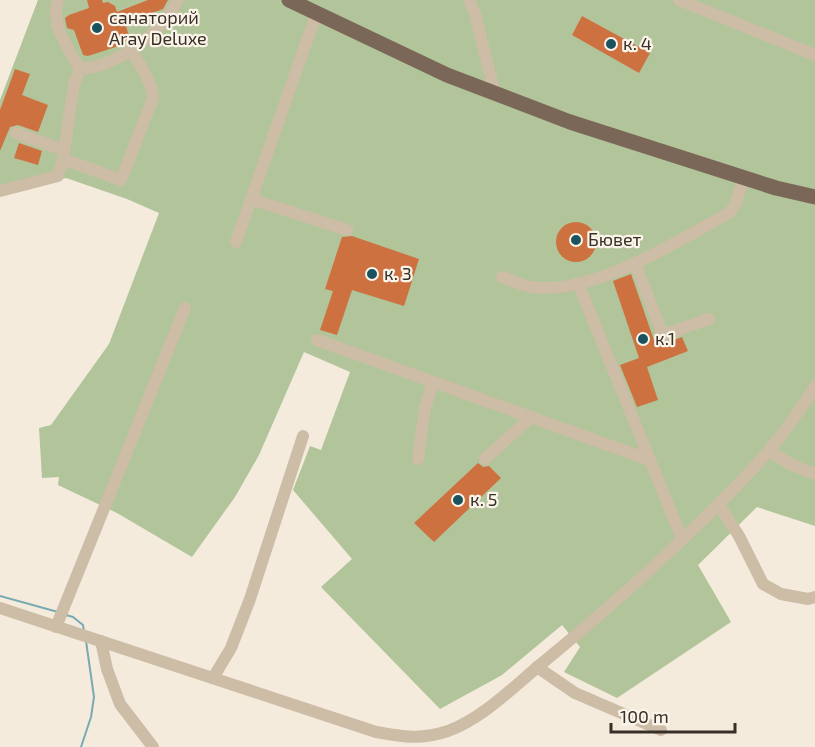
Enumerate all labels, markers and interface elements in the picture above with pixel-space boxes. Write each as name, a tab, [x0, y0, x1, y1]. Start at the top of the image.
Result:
place label: санаторий Aray Deluxe	[109, 6, 207, 49]
marker: санаторий Aray Deluxe	[90, 21, 104, 35]
place label: к. 4	[623, 32, 652, 54]
marker: к. 4	[604, 37, 618, 51]
place label: Бювет	[588, 228, 641, 250]
marker: Бювет	[569, 233, 583, 247]
place label: к. 3	[384, 262, 412, 284]
marker: к. 3	[365, 267, 379, 281]
place label: к.1	[655, 327, 675, 349]
marker: к.1	[636, 332, 650, 346]
place label: к. 5	[470, 488, 497, 510]
marker: к. 5	[451, 493, 465, 507]
scale bar	[611, 696, 736, 734]
text: 100 m	[620, 705, 669, 727]

